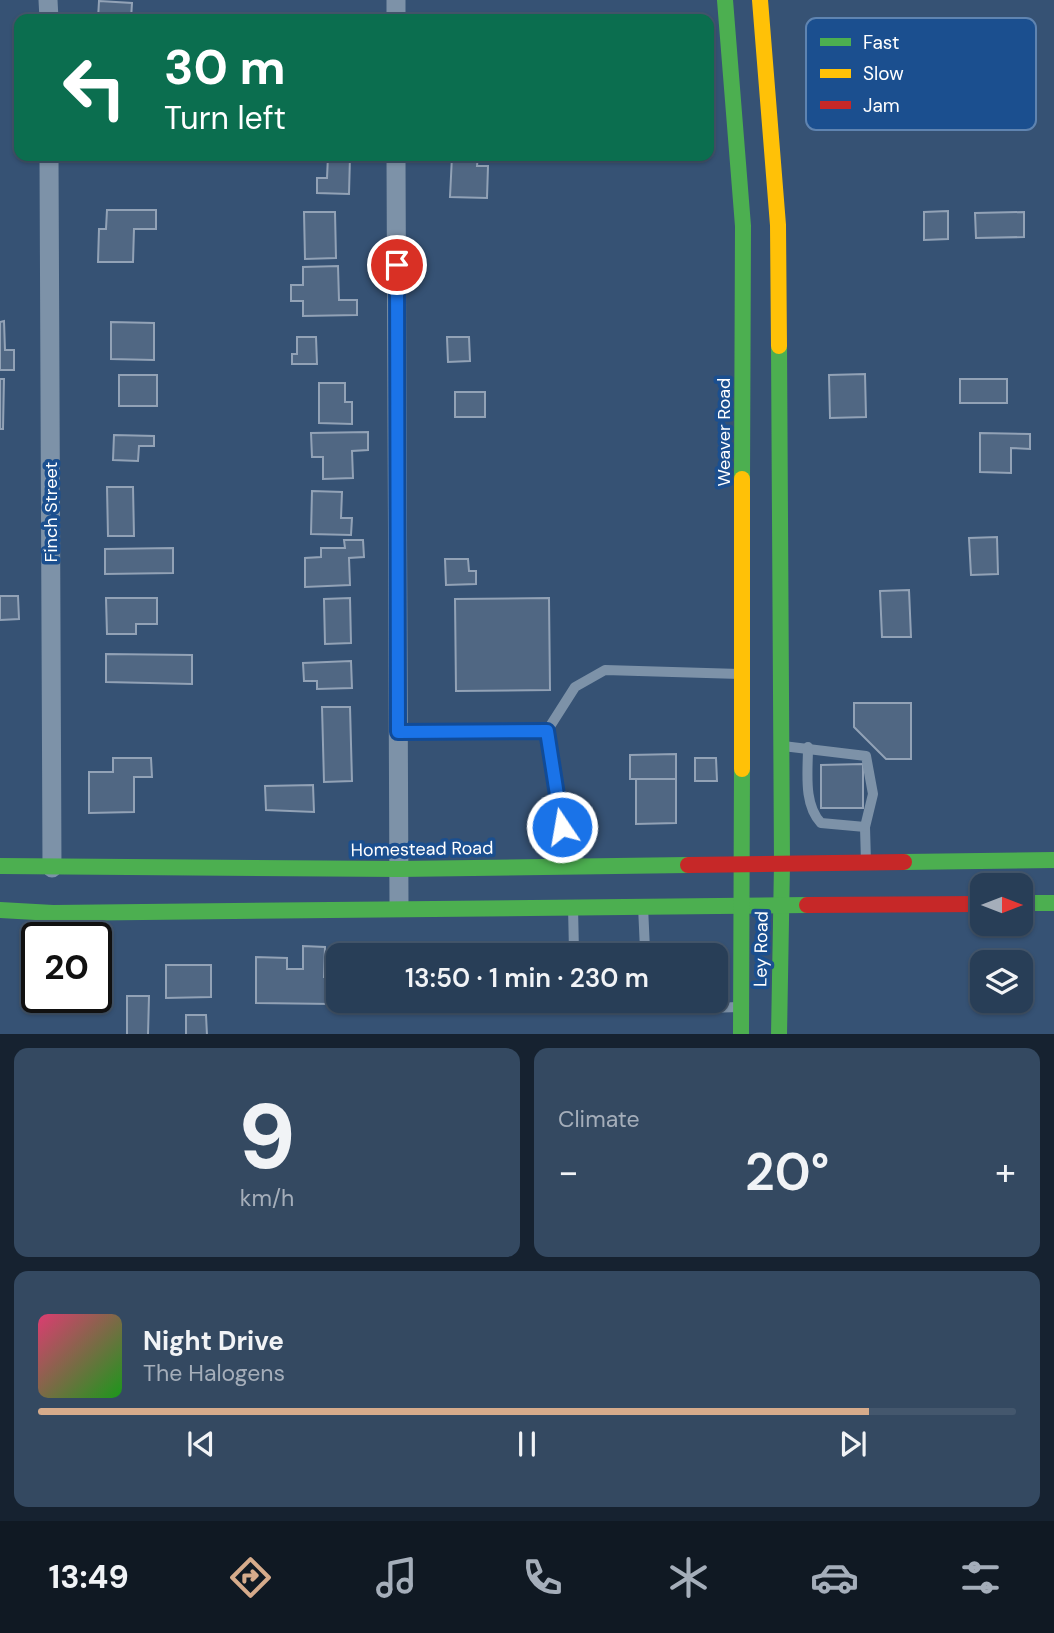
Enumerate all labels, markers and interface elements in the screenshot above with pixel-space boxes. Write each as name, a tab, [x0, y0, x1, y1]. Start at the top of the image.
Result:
legend	[806, 18, 1036, 130]
text: Fast	[863, 30, 899, 55]
text: 30 m	[164, 35, 286, 99]
icon: left	[49, 42, 140, 133]
text: Slow	[863, 61, 904, 86]
text: Jam	[863, 93, 900, 118]
text: Turn left	[164, 97, 286, 139]
pin	[367, 235, 427, 295]
icon: arrive	[378, 246, 416, 284]
street label: Weaver Road	[712, 378, 736, 486]
street label: Finch Street	[39, 462, 63, 562]
position arrow	[525, 790, 599, 864]
street label: Homestead Road	[350, 836, 494, 862]
north arrow	[970, 873, 1032, 936]
map controls	[970, 873, 1033, 1013]
street label: Ley Road	[748, 911, 774, 987]
speed limit sign: 20	[21, 922, 112, 1013]
button: layers	[970, 950, 1033, 1013]
text: 13:50 · 1 min · 230 m	[405, 961, 649, 995]
text: 9	[238, 1078, 296, 1196]
text: Climate	[558, 1104, 640, 1134]
text: 20°	[745, 1138, 829, 1206]
text: −	[558, 1147, 579, 1197]
text: +	[995, 1147, 1016, 1197]
text: km/h	[240, 1183, 294, 1213]
text: Night Drive	[143, 1324, 284, 1358]
text: The Halogens	[143, 1358, 285, 1388]
icon: previous	[182, 1425, 220, 1463]
icon: pause	[508, 1425, 546, 1463]
icon: next	[834, 1425, 872, 1463]
icon: directions	[226, 1553, 275, 1602]
icon: music	[372, 1553, 421, 1602]
icon: phone	[518, 1553, 567, 1602]
icon: climate	[664, 1553, 713, 1602]
icon: car	[810, 1553, 859, 1602]
icon: filters	[956, 1553, 1005, 1602]
text: 13:49	[49, 1556, 129, 1598]

